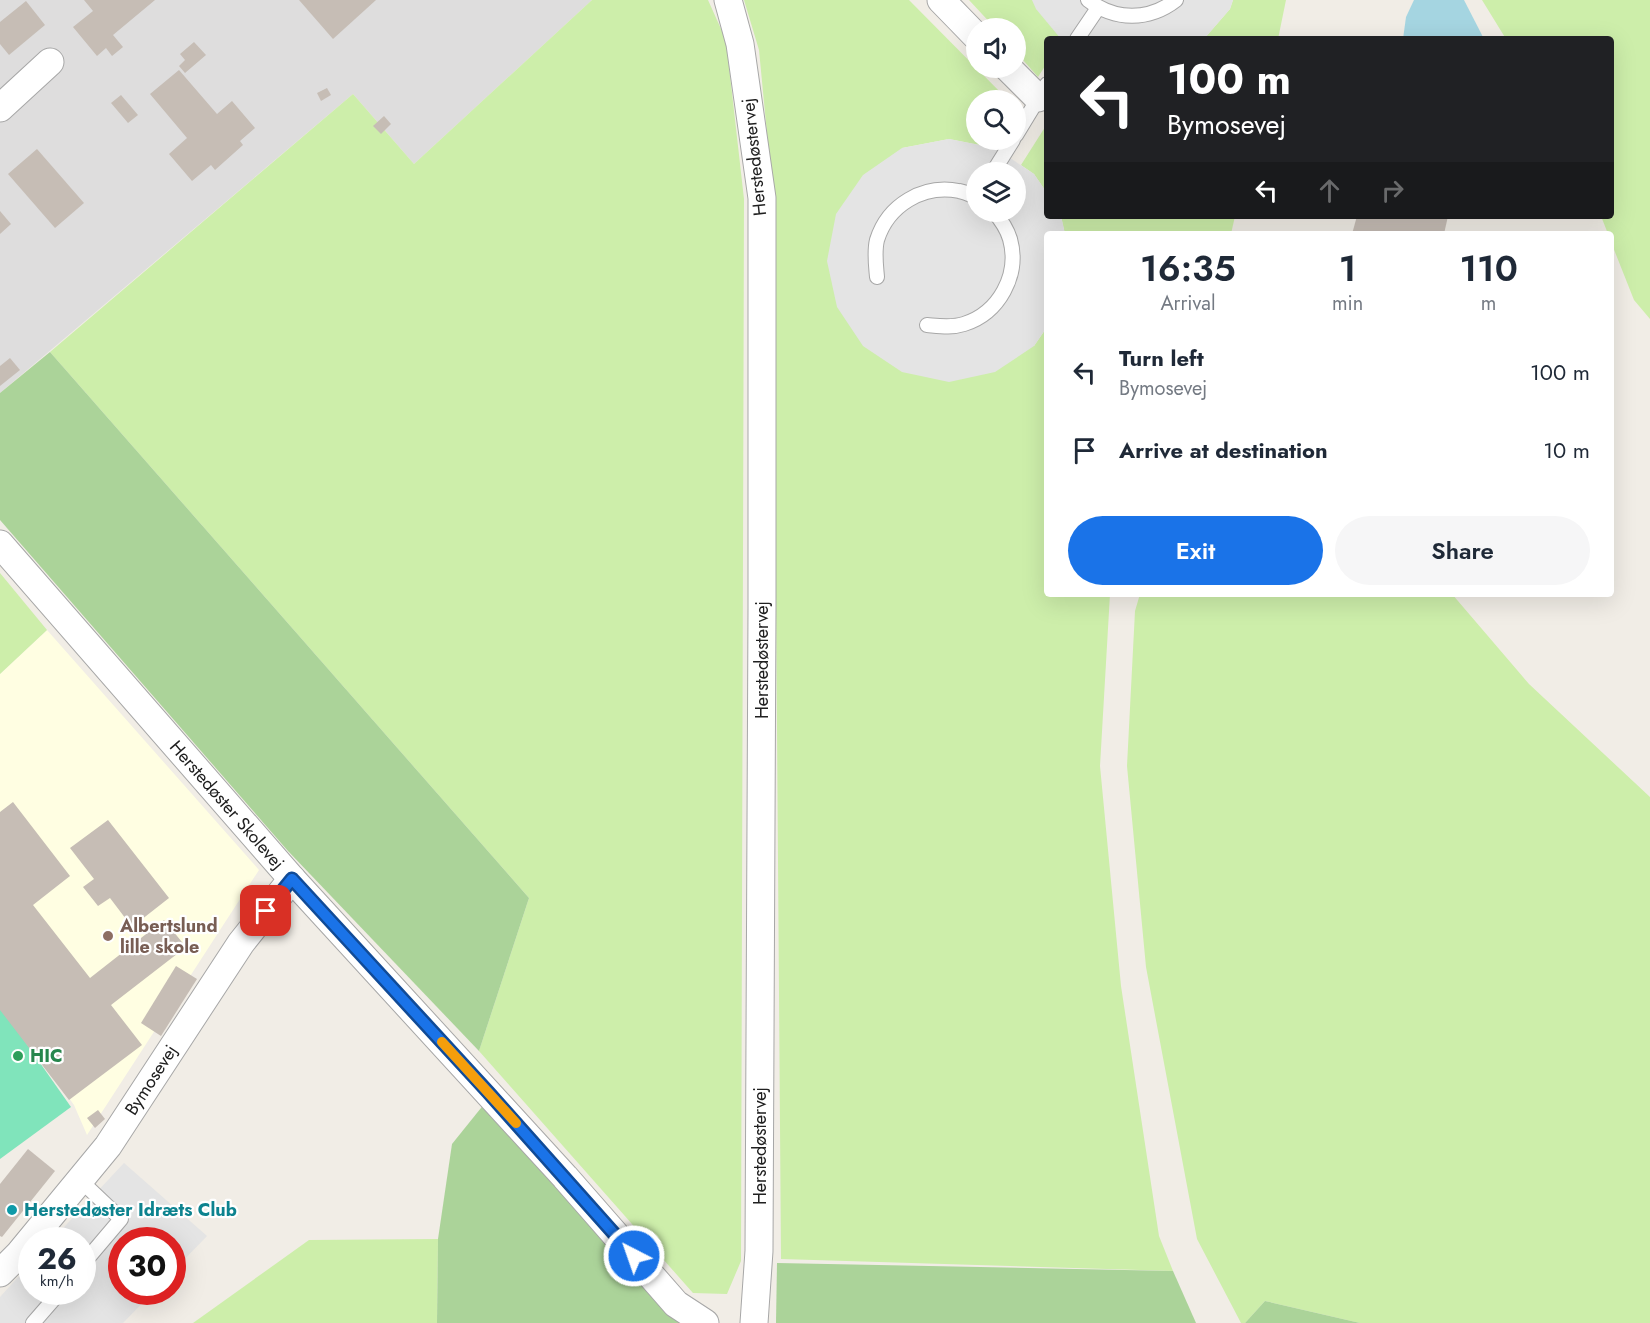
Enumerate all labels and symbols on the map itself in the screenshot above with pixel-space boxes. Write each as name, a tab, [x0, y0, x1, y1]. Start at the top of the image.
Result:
street label: Herstedøstervej	[735, 97, 773, 217]
street label: Herstedøstervej	[749, 601, 775, 719]
street label: Herstedøster Skolevej	[164, 735, 290, 875]
pin	[240, 885, 291, 936]
place label: Albertslund lille skole	[119, 913, 218, 960]
marker: Albertslund lille skole	[101, 929, 115, 943]
street label: Bymosevej	[118, 1040, 184, 1120]
place label: HIC	[30, 1043, 63, 1069]
marker: HIC	[11, 1049, 25, 1063]
street label: Herstedøstervej	[747, 1087, 773, 1205]
place label: Herstedøster Idræts Club	[24, 1197, 237, 1223]
marker: Herstedøster Idræts Club	[5, 1203, 19, 1217]
position arrow	[602, 1224, 666, 1288]
speed limit sign: 30	[108, 1227, 186, 1305]

